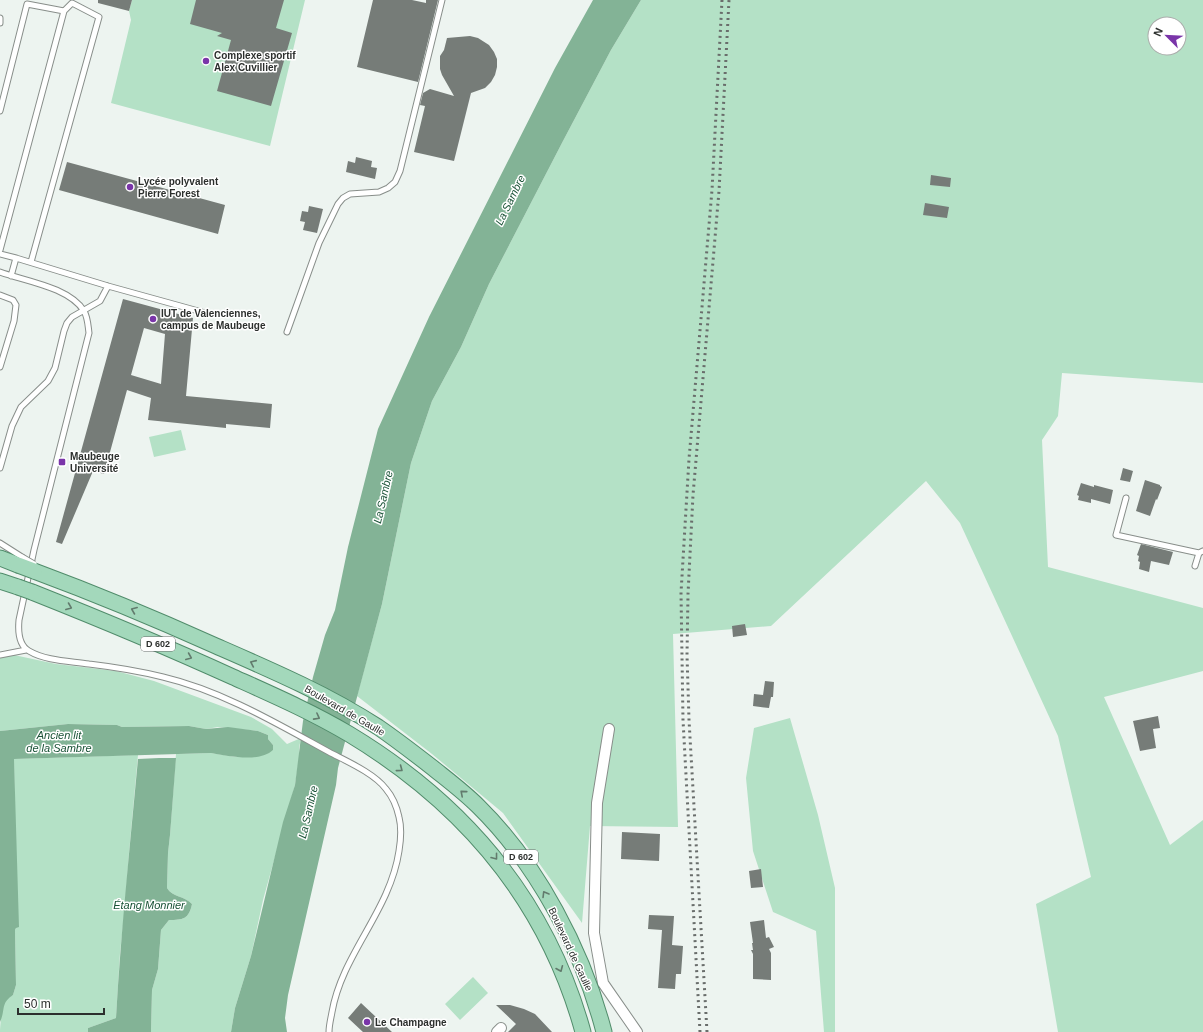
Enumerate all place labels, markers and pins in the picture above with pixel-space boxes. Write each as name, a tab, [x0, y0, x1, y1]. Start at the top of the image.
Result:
place label: Complexe sportif Alex Cuvillier	[214, 50, 296, 73]
marker: Complexe sportif Alex Cuvillier	[201, 56, 211, 66]
place label: Lycée polyvalent Pierre Forest	[138, 176, 219, 199]
marker: Lycée polyvalent Pierre Forest	[125, 182, 135, 192]
place label: IUT de Valenciennes, campus de Maubeuge	[161, 308, 266, 331]
marker: IUT de Valenciennes, campus de Maubeuge	[148, 314, 158, 324]
place label: Maubeuge Université	[70, 451, 120, 474]
marker: Maubeuge Université	[57, 457, 67, 467]
marker: Le Champagne	[362, 1017, 372, 1027]
place label: Le Champagne	[375, 1017, 447, 1028]

